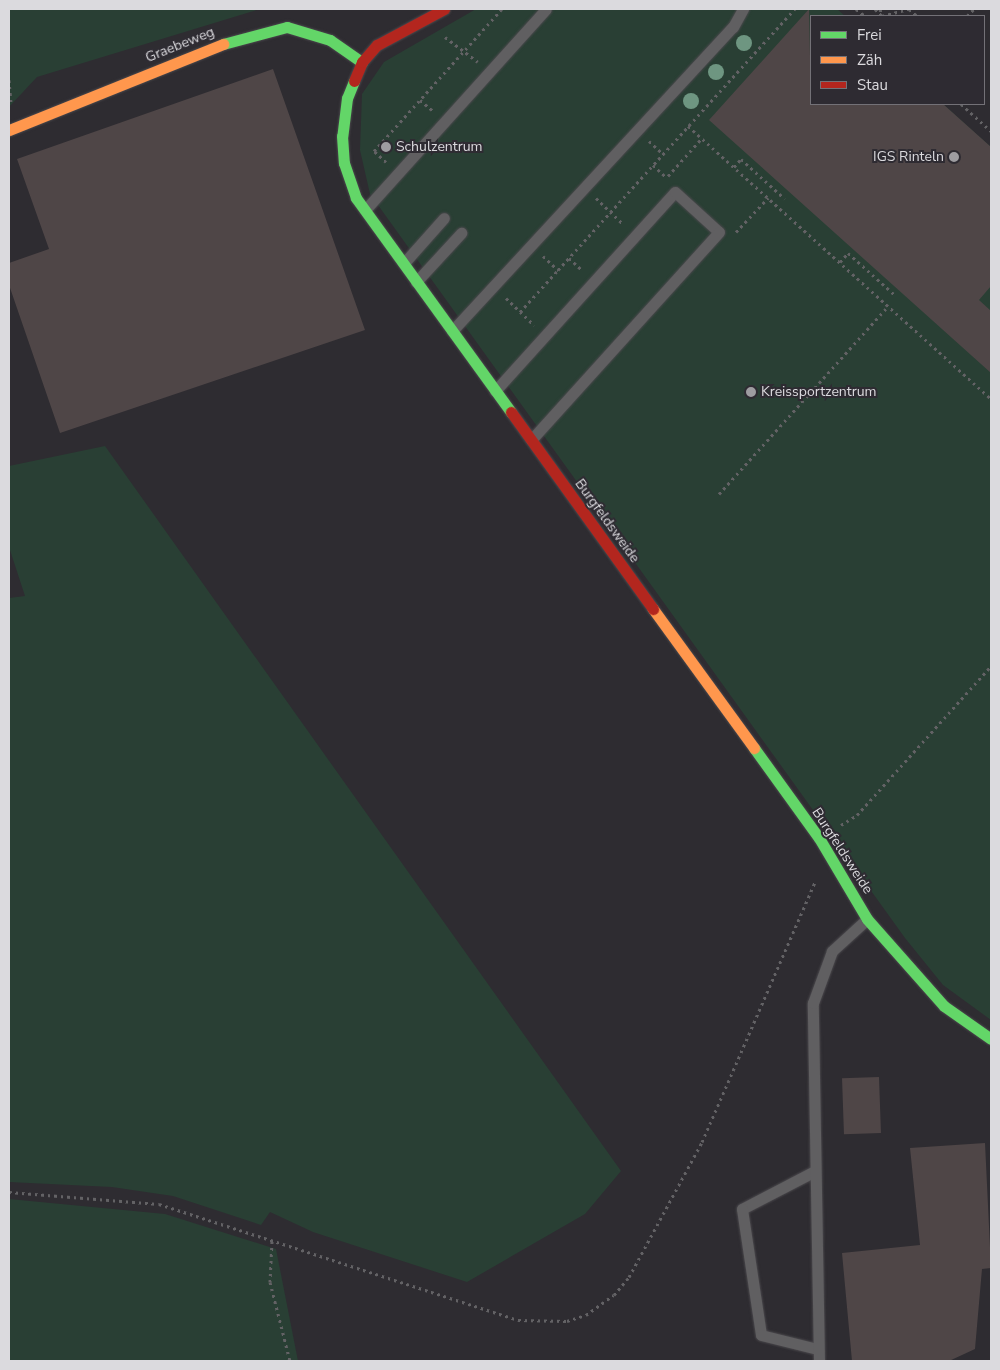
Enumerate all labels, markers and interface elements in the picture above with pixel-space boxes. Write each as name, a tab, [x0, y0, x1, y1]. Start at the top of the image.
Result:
legend	[810, 15, 985, 105]
street label: Graebeweg	[143, 24, 217, 66]
text: Frei	[857, 25, 882, 45]
text: Zäh	[857, 50, 882, 70]
text: Stau	[857, 75, 888, 95]
place label: Schulzentrum	[396, 139, 483, 155]
marker: Schulzentrum	[380, 141, 392, 153]
place label: IGS Rinteln	[873, 149, 944, 165]
marker: IGS Rinteln	[948, 151, 960, 163]
place label: Kreissportzentrum	[761, 384, 877, 400]
marker: Kreissportzentrum	[745, 386, 757, 398]
street label: Burgfeldsweide	[571, 476, 643, 566]
street label: Burgfeldsweide	[808, 805, 876, 897]

